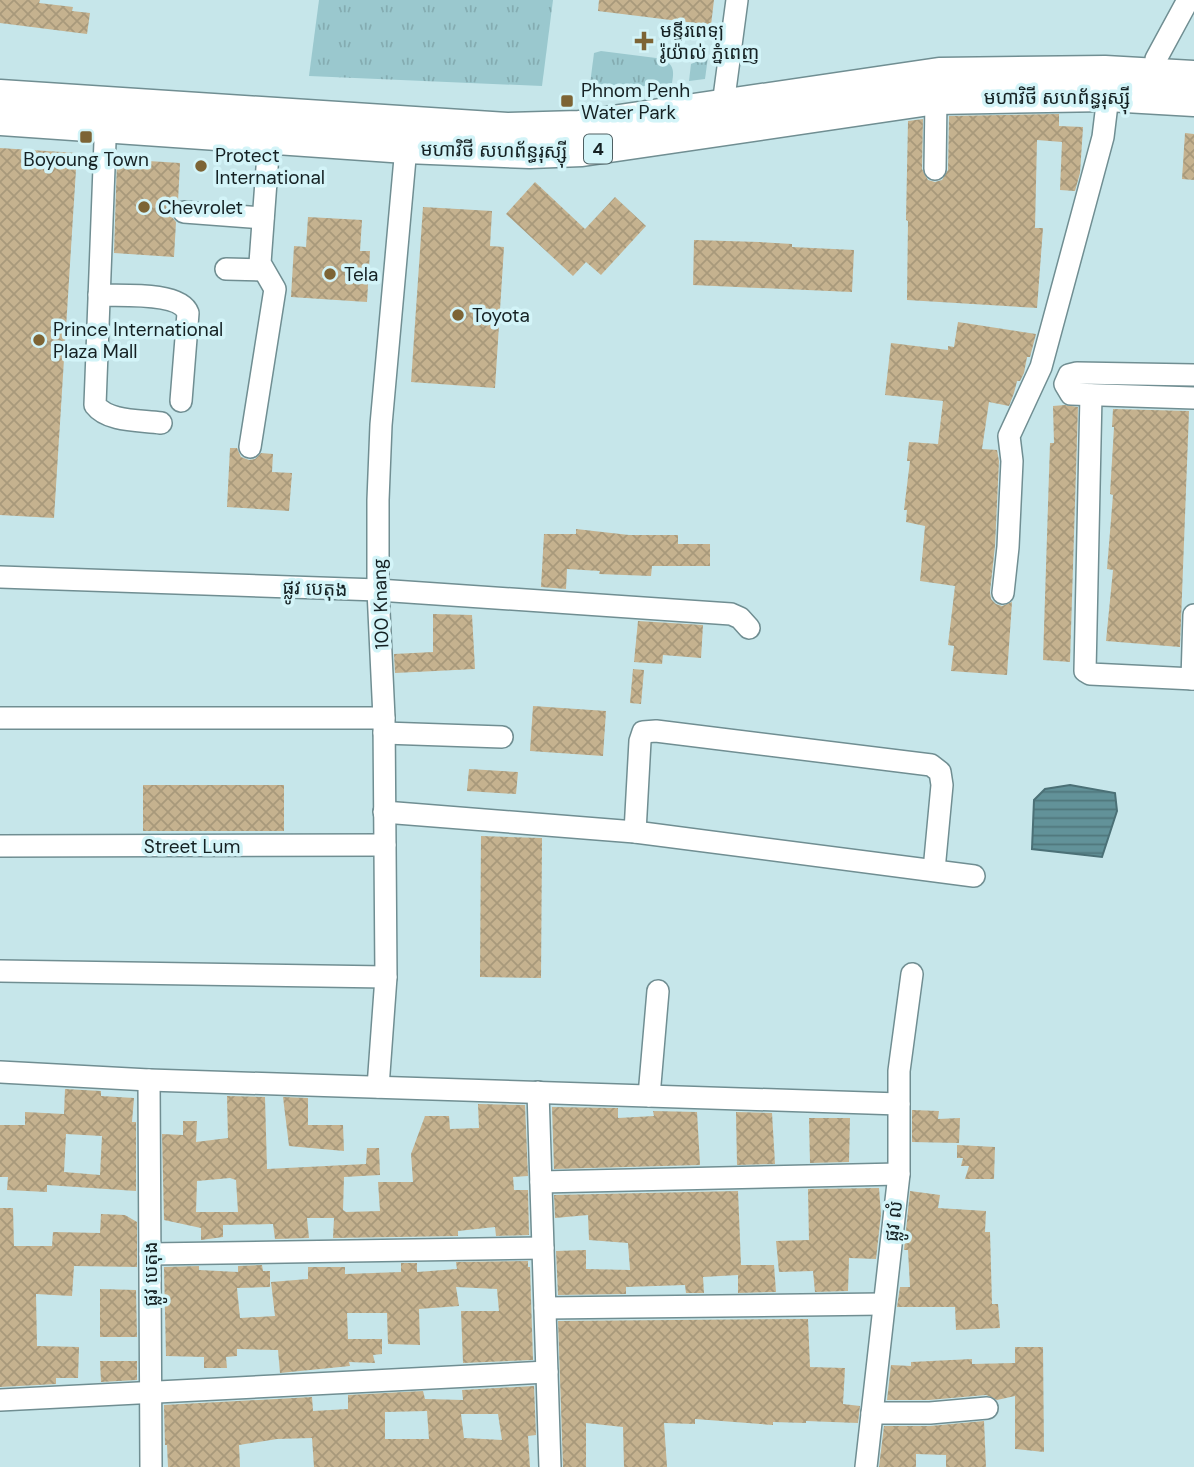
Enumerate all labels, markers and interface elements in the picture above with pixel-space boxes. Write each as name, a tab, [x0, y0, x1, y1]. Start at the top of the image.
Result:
place label: មន្ទីរពេទ្យ រ៉ូយ៉ាល់ ភ្នំពេញ	[659, 18, 759, 65]
marker: មន្ទីរពេទ្យ រ៉ូយ៉ាល់ ភ្នំពេញ	[634, 31, 654, 51]
place label: Phnom Penh Water Park	[581, 78, 690, 125]
street label: មហាវិថី សហព័ន្ធរុស្ស៊ី	[984, 85, 1130, 115]
marker: Phnom Penh Water Park	[559, 93, 575, 109]
marker: Boyoung Town	[78, 129, 94, 145]
road number: 4	[584, 134, 612, 164]
street label: មហាវិថី សហព័ន្ធរុស្ស៊ី	[420, 137, 568, 169]
place label: Protect International	[215, 143, 325, 190]
place label: Boyoung Town	[23, 147, 149, 172]
marker: Protect International	[193, 158, 209, 174]
place label: Chevrolet	[158, 195, 243, 220]
marker: Chevrolet	[136, 199, 152, 215]
place label: Tela	[344, 262, 378, 287]
marker: Tela	[322, 266, 338, 282]
place label: Toyota	[472, 303, 530, 328]
marker: Toyota	[450, 307, 466, 323]
place label: Prince International Plaza Mall	[53, 317, 223, 364]
marker: Prince International Plaza Mall	[31, 332, 47, 348]
street label: 100 Knang	[366, 558, 395, 650]
street label: ផ្លូវ បេតុង	[282, 575, 348, 607]
street label: Street Lum	[144, 834, 240, 859]
street label: ផ្លូវ លំ	[879, 1199, 913, 1243]
street label: ផ្លូវ បេតុង	[138, 1242, 168, 1306]

